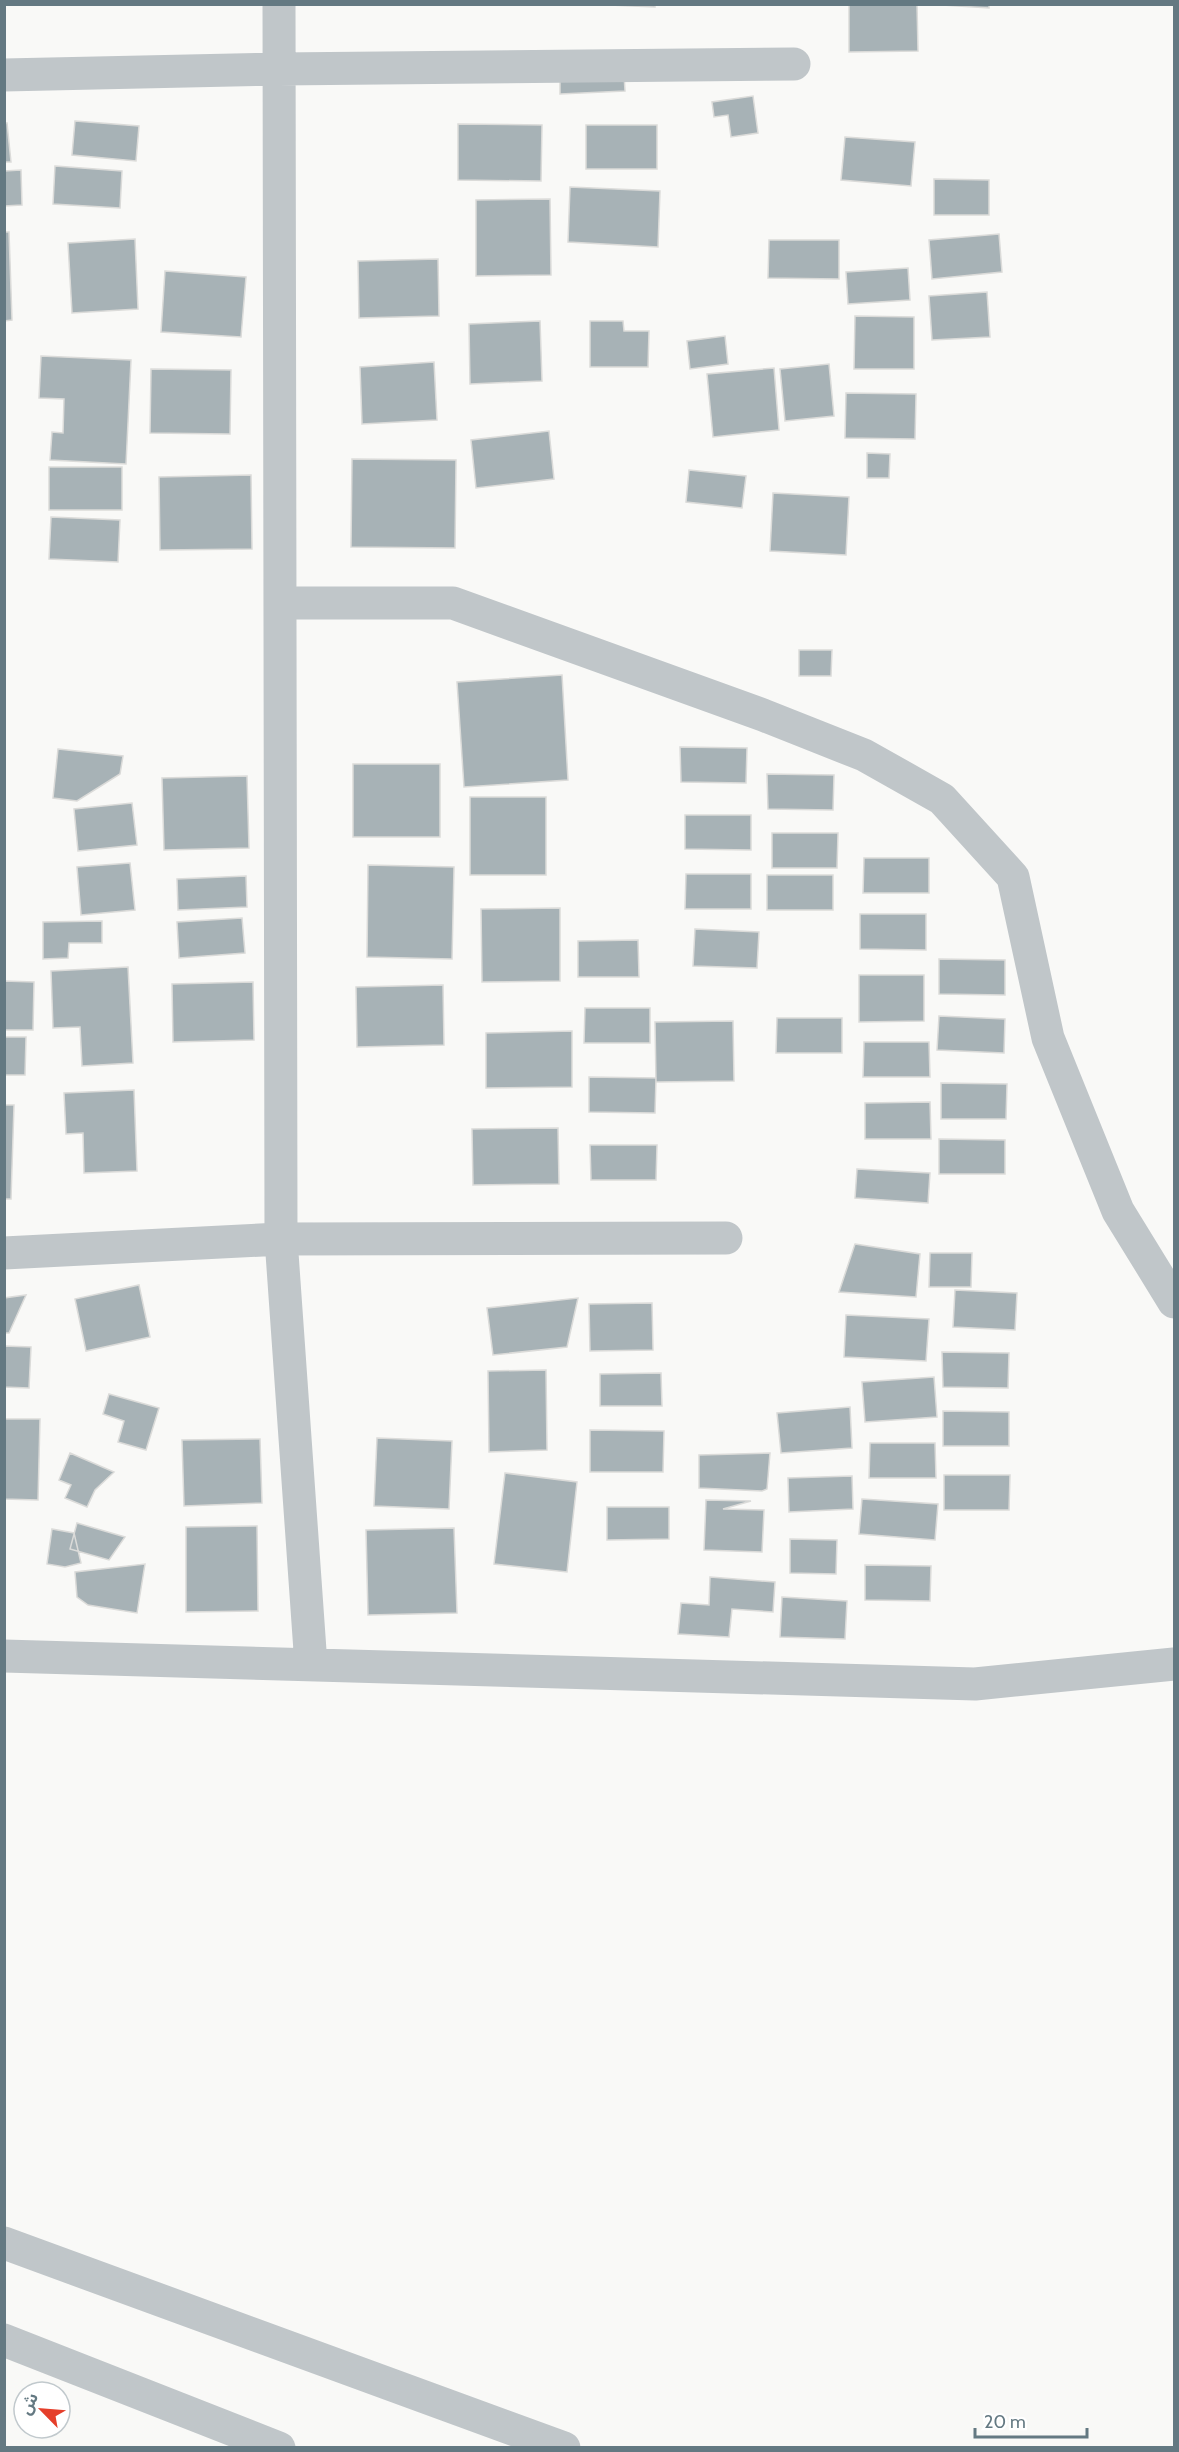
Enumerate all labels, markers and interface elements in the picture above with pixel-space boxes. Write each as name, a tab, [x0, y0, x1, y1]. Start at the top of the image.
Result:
north arrow	[12, 2380, 72, 2440]
text: ش	[16, 2390, 42, 2418]
scale bar	[975, 2401, 1088, 2439]
text: 20 m	[984, 2411, 1026, 2433]

